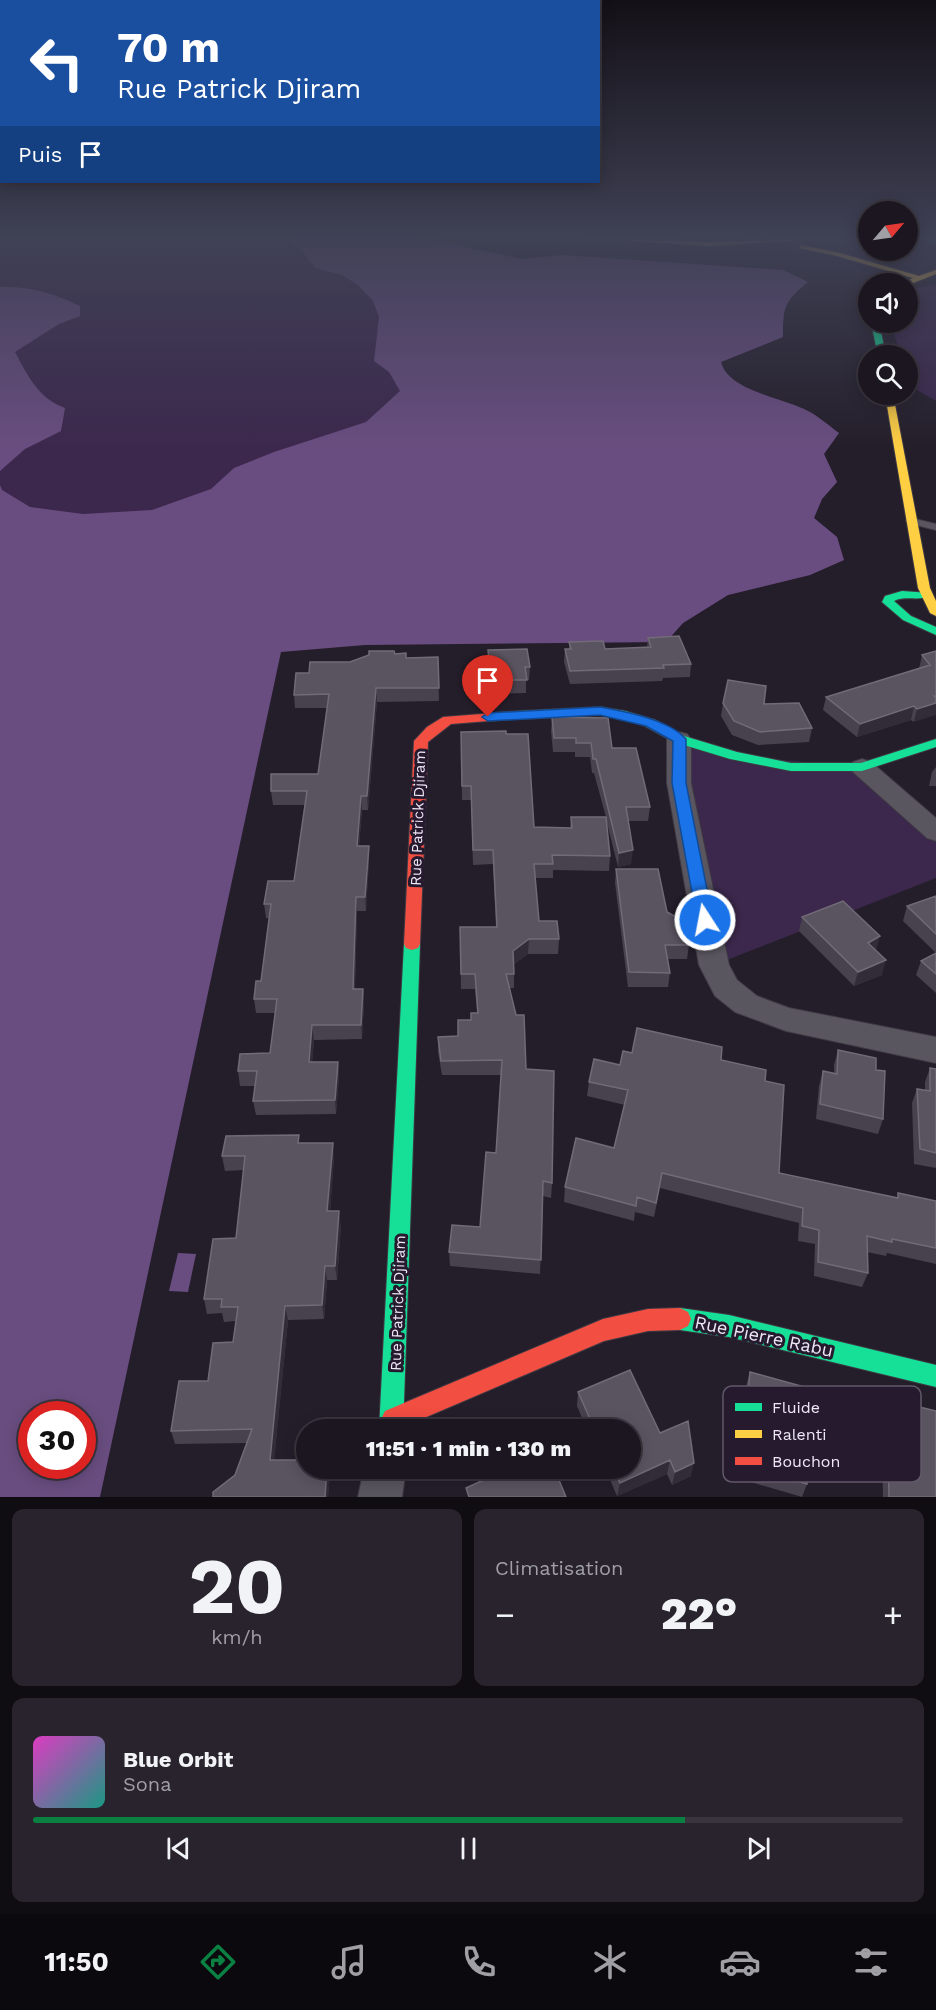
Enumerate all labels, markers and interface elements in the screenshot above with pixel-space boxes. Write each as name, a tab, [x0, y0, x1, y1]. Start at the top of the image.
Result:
text: 70 m	[117, 23, 220, 72]
icon: left	[18, 24, 96, 102]
text: Rue Patrick Djiram	[117, 73, 361, 105]
icon: arrive	[74, 138, 107, 171]
text: Puis	[18, 142, 62, 167]
north arrow	[858, 201, 918, 261]
map controls	[858, 201, 918, 405]
button: sound	[858, 273, 918, 333]
button: search	[858, 345, 918, 405]
pin	[462, 655, 513, 717]
icon: arrive	[471, 664, 504, 697]
street label: Rue Patrick Djiram	[407, 750, 429, 886]
position arrow	[673, 888, 737, 952]
street label: Rue Patrick Djiram	[387, 1235, 409, 1371]
street label: Rue Pierre Rabu	[693, 1311, 835, 1361]
legend	[723, 1386, 921, 1482]
text: Fluide	[772, 1398, 820, 1417]
speed limit sign: 30	[18, 1401, 96, 1479]
text: Ralenti	[772, 1425, 827, 1444]
text: 11:51 · 1 min · 130 m	[366, 1436, 571, 1461]
text: Bouchon	[772, 1452, 840, 1471]
text: 20	[189, 1540, 285, 1632]
text: Climatisation	[495, 1556, 623, 1580]
text: 22°	[661, 1587, 737, 1640]
text: −	[495, 1595, 515, 1634]
text: +	[883, 1595, 903, 1634]
text: km/h	[211, 1625, 263, 1649]
text: Blue Orbit	[123, 1747, 233, 1772]
text: Sona	[123, 1772, 172, 1796]
icon: previous	[162, 1832, 195, 1865]
icon: pause	[452, 1832, 485, 1865]
icon: next	[742, 1832, 775, 1865]
icon: directions	[197, 1941, 239, 1983]
icon: music	[328, 1941, 370, 1983]
icon: phone	[458, 1941, 500, 1983]
icon: climate	[589, 1941, 631, 1983]
icon: car	[719, 1941, 761, 1983]
icon: filters	[850, 1941, 892, 1983]
text: 11:50	[44, 1946, 109, 1978]

